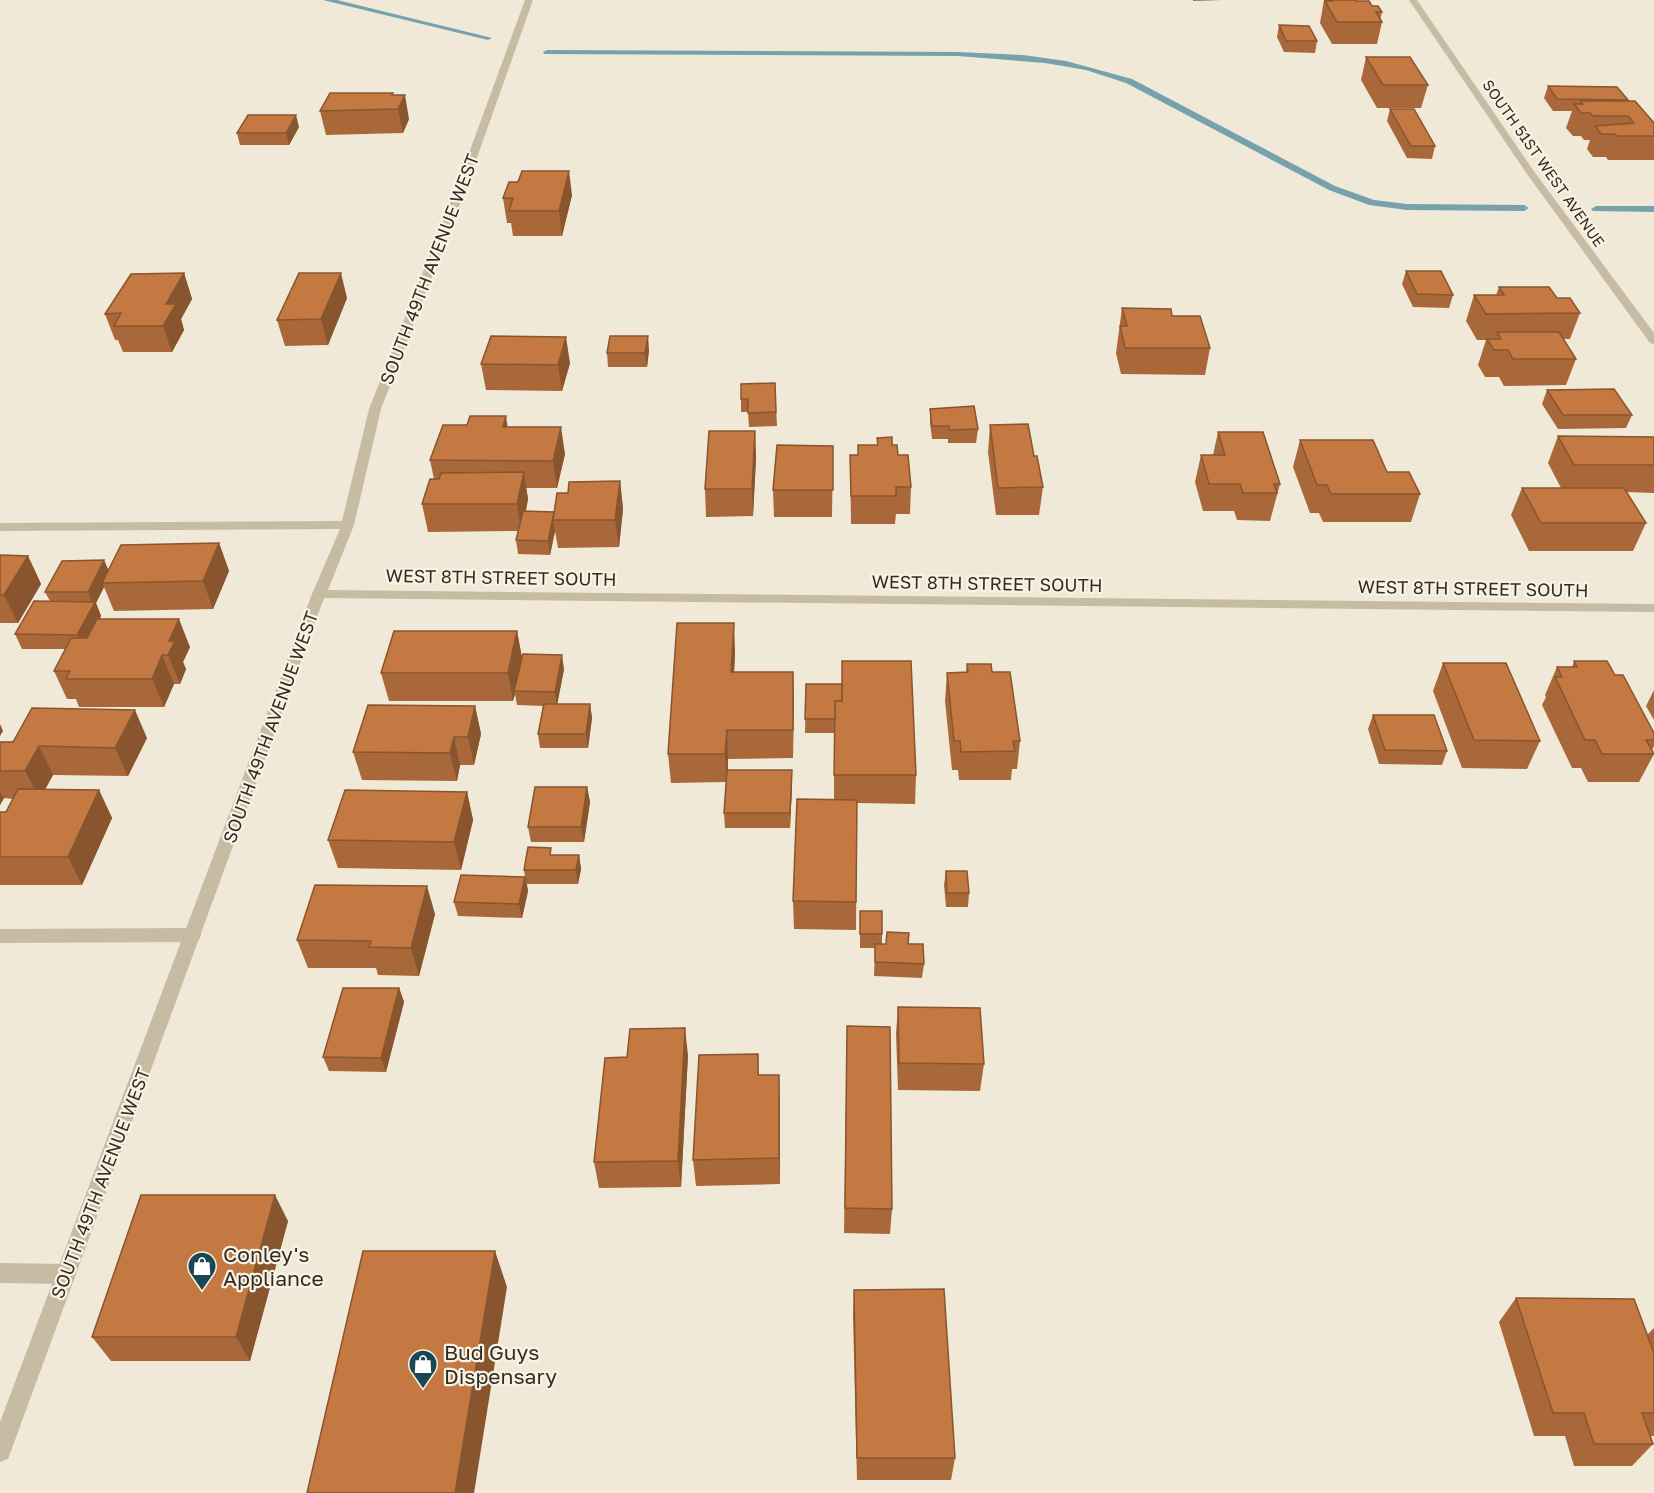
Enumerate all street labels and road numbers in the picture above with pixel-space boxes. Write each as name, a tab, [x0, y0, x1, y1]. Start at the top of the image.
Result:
street label: SOUTH 51ST WEST AVENUE	[1479, 76, 1609, 250]
street label: SOUTH 49TH AVENUE WEST	[375, 151, 483, 387]
street label: WEST 8TH STREET SOUTH	[385, 564, 617, 590]
street label: WEST 8TH STREET SOUTH	[871, 570, 1103, 596]
street label: WEST 8TH STREET SOUTH	[1357, 575, 1589, 601]
street label: SOUTH 49TH AVENUE WEST	[218, 608, 322, 846]
street label: SOUTH 49TH AVENUE WEST	[46, 1065, 154, 1301]

